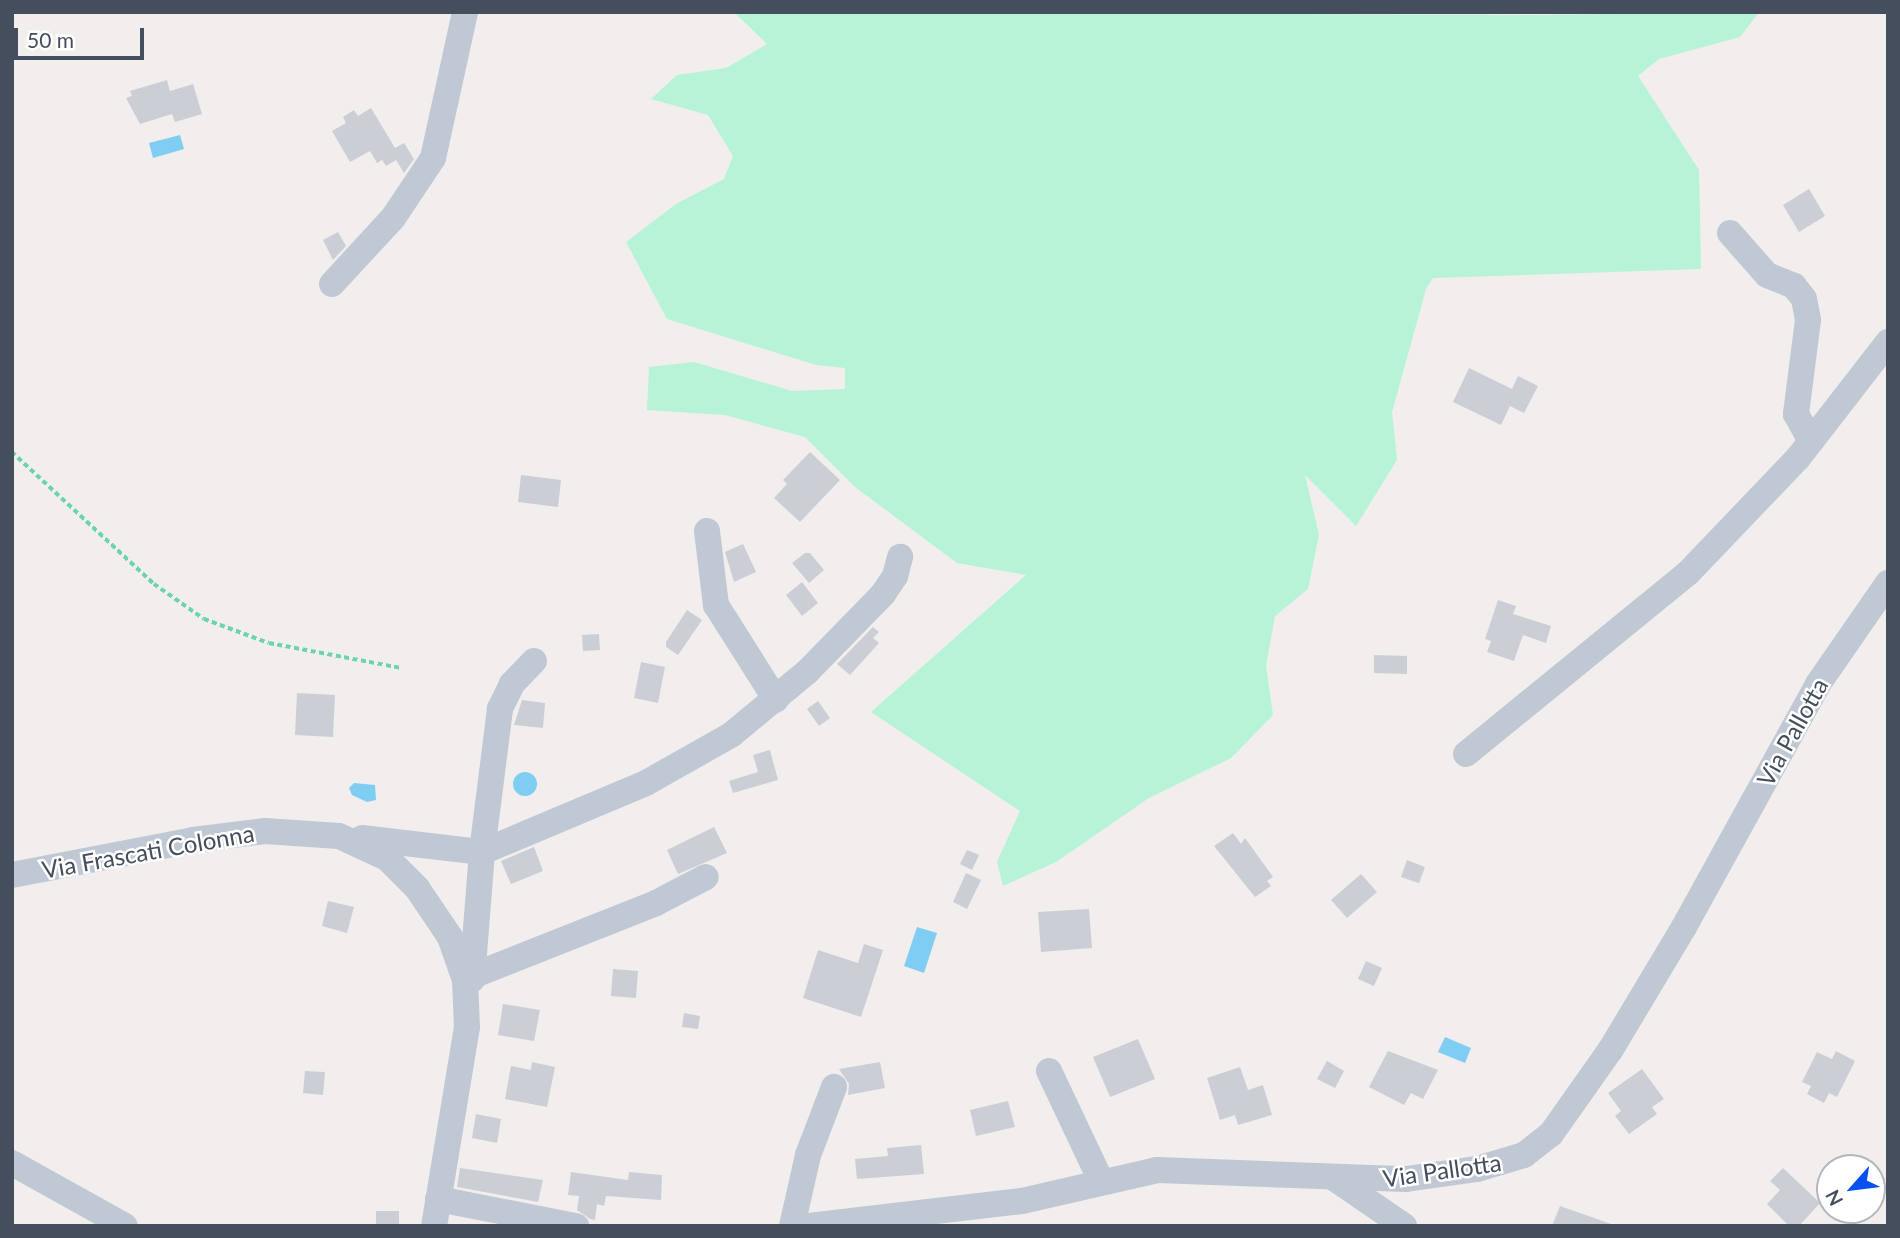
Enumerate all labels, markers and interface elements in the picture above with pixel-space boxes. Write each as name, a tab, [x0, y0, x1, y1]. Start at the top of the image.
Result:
scale bar	[18, 14, 147, 58]
text: 50 m	[27, 27, 74, 52]
street label: Via Pallotta	[1751, 673, 1833, 791]
street label: Via Frascati Colonna	[40, 818, 256, 884]
street label: Via Pallotta	[1381, 1147, 1503, 1193]
north arrow	[1816, 1154, 1886, 1224]
text: N	[1820, 1186, 1847, 1210]

